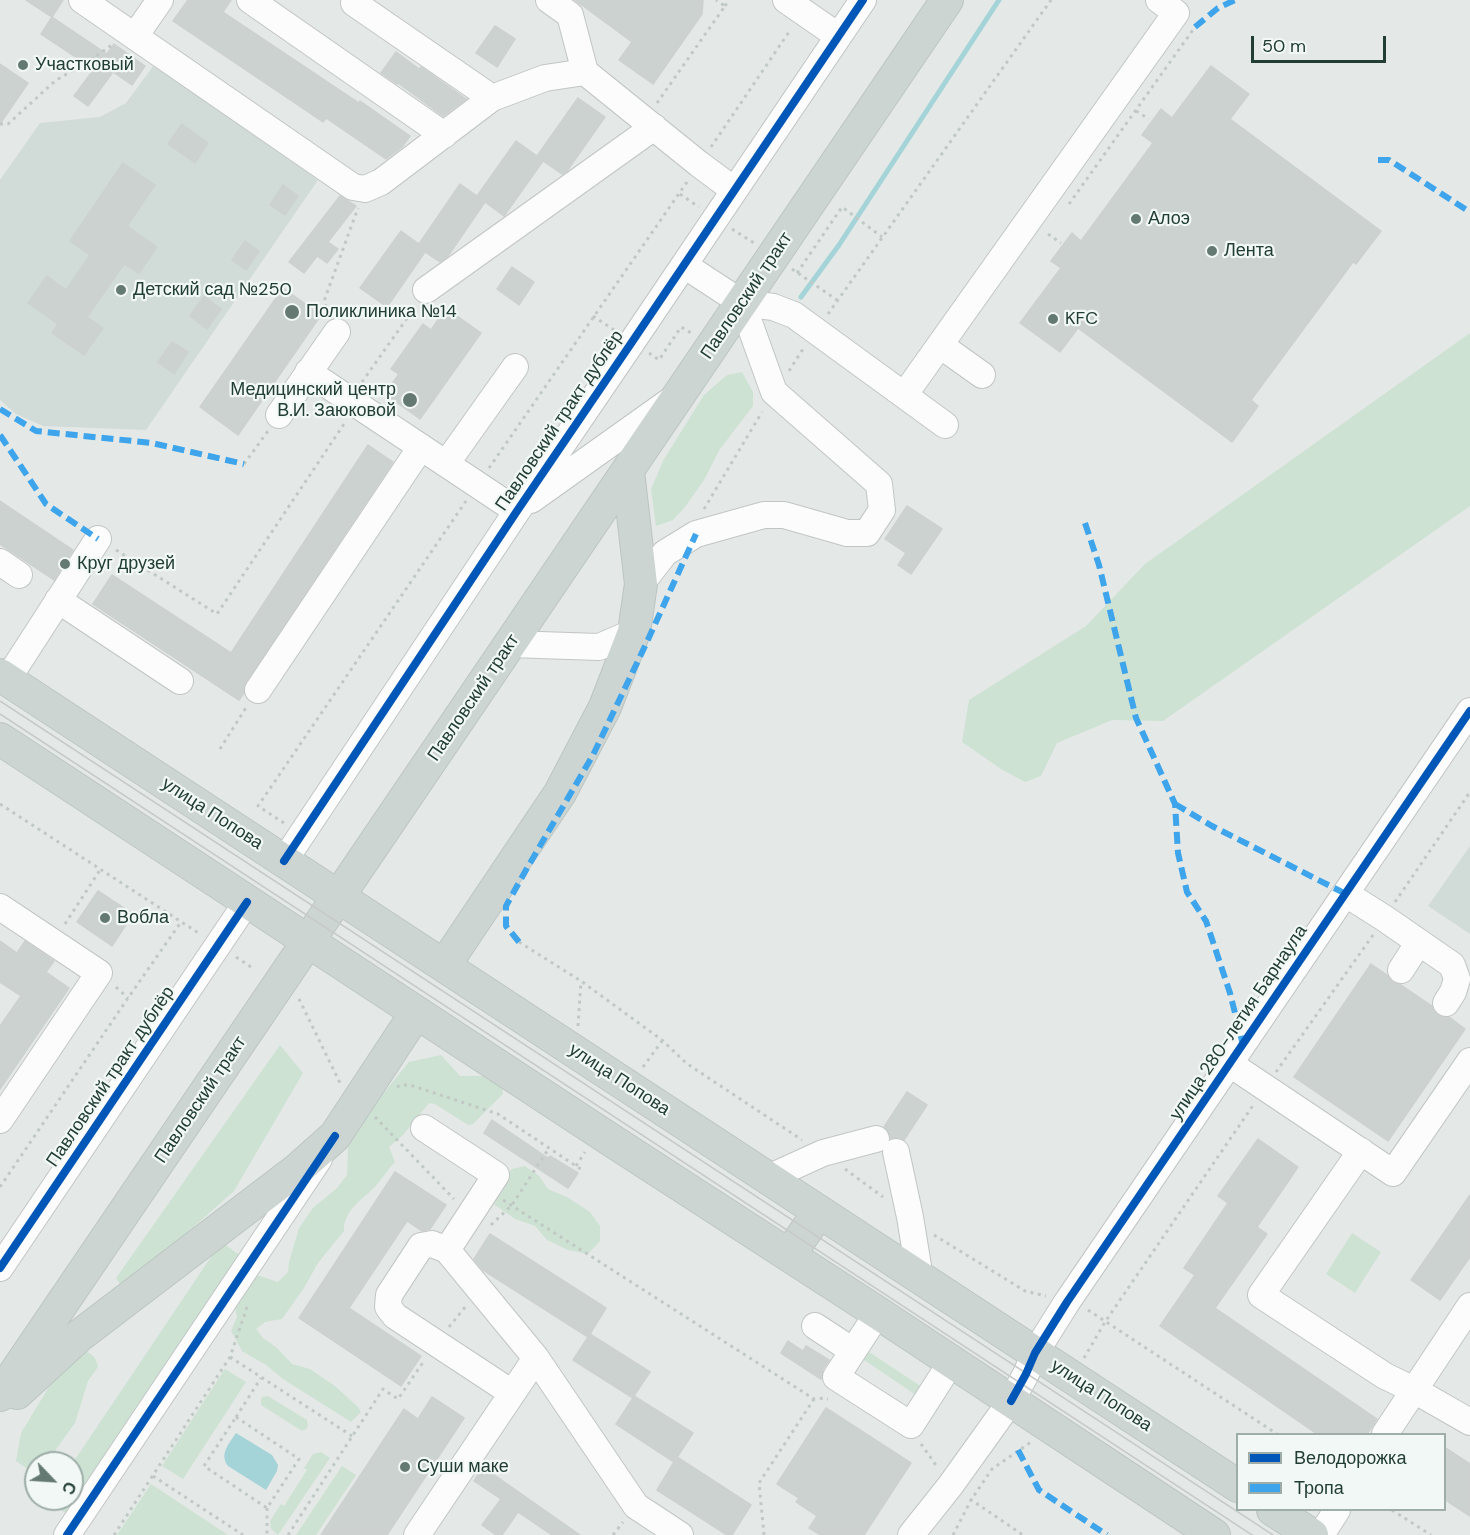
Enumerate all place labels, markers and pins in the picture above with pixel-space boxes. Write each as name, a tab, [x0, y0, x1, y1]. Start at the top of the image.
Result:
place label: Участковый	[35, 54, 134, 76]
marker: Участковый	[16, 58, 30, 72]
place label: Алоэ	[1148, 208, 1190, 230]
marker: Алоэ	[1129, 212, 1143, 226]
place label: Лента	[1224, 240, 1274, 262]
marker: Лента	[1205, 244, 1219, 258]
place label: Детский сад №250	[133, 279, 292, 301]
marker: Детский сад №250	[114, 283, 128, 297]
place label: Поликлиника №14	[306, 301, 457, 323]
marker: Поликлиника №14	[283, 303, 301, 321]
place label: KFC	[1065, 308, 1098, 330]
marker: KFC	[1046, 312, 1060, 326]
place label: Медицинский центр В.И. Заюковой	[230, 379, 396, 422]
marker: Медицинский центр В.И. Заюковой	[401, 391, 419, 409]
place label: Круг друзей	[77, 553, 175, 575]
marker: Круг друзей	[58, 557, 72, 571]
place label: Вобла	[117, 907, 169, 929]
marker: Вобла	[98, 911, 112, 925]
place label: Суши маке	[417, 1456, 509, 1478]
marker: Суши маке	[398, 1460, 412, 1474]

